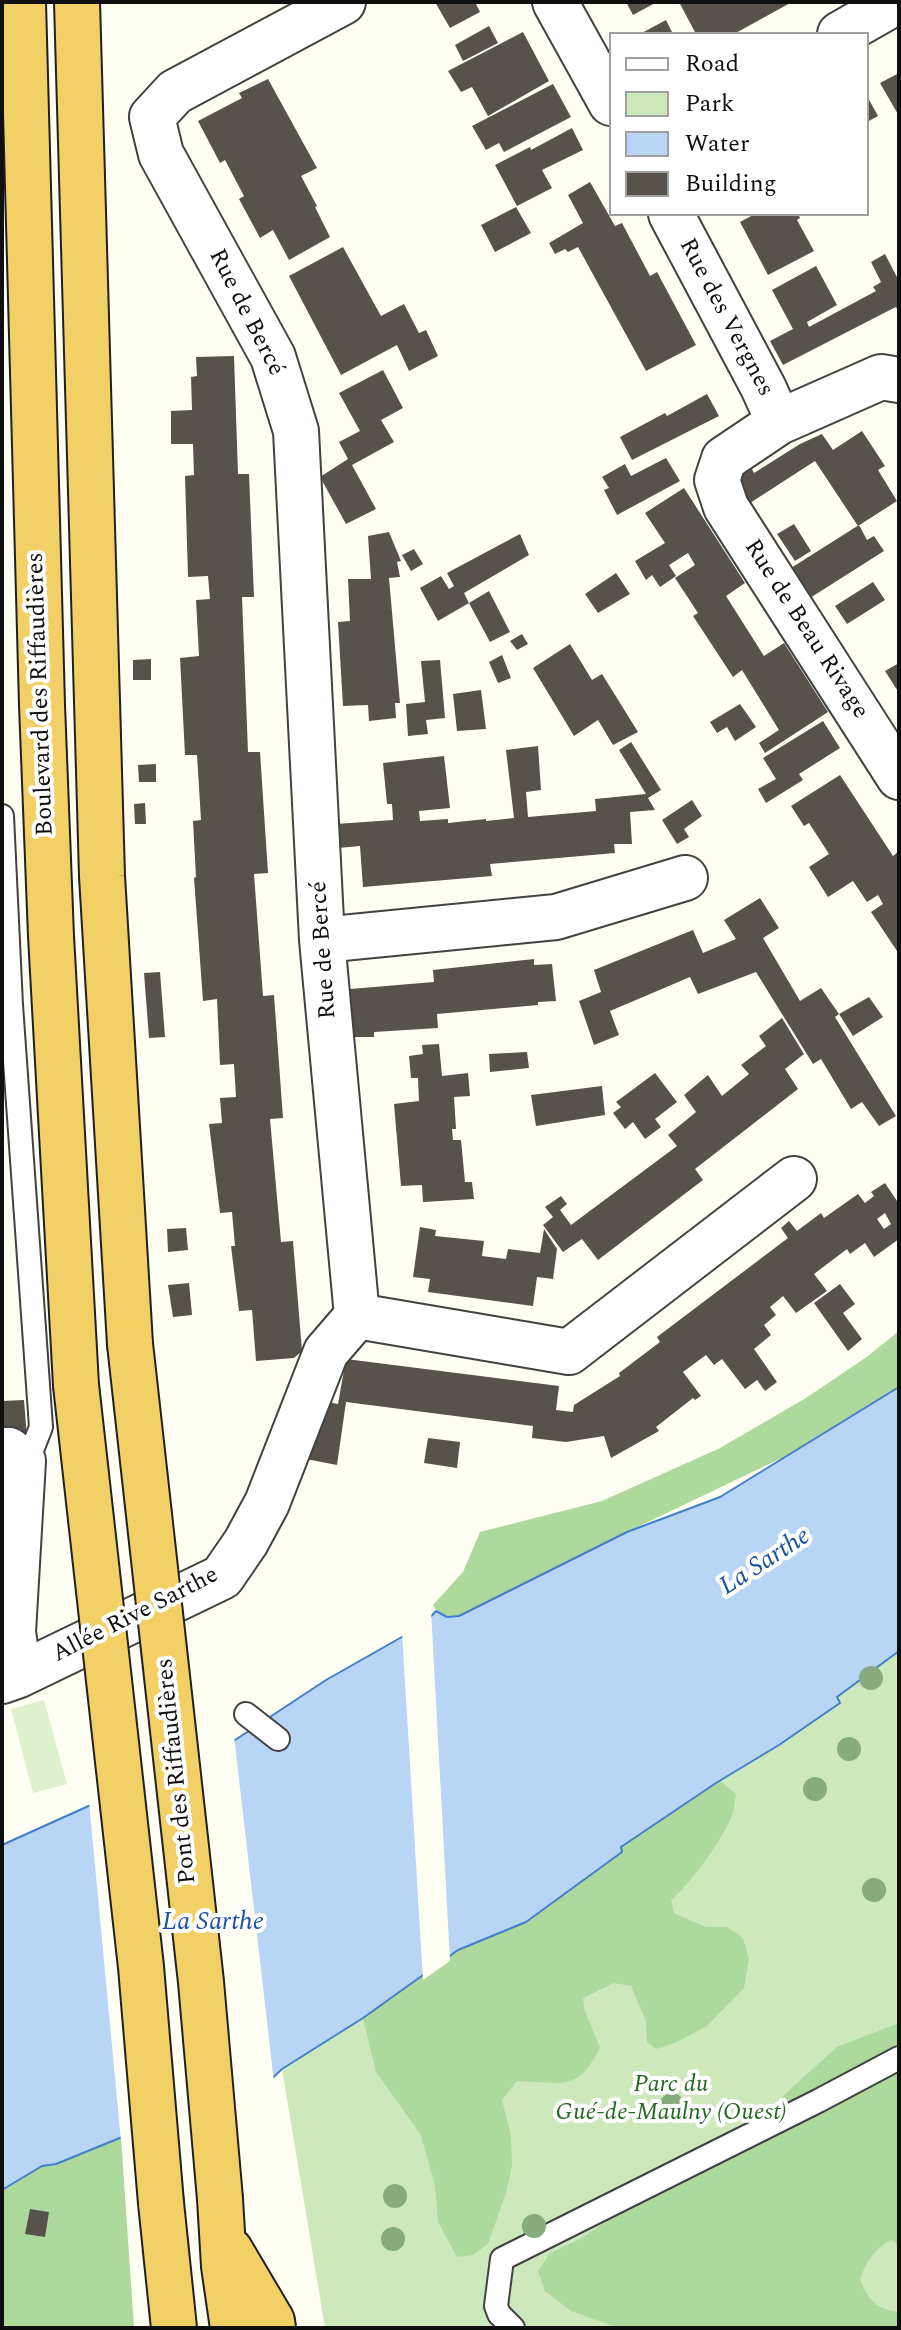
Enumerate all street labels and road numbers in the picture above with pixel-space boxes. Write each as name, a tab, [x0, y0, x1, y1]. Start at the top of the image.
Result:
street label: Rue des Vergnes	[671, 234, 779, 402]
street label: Rue de Bercé	[201, 245, 289, 381]
street label: Rue de Beau Rivage	[736, 535, 874, 725]
street label: Boulevard des Riffaudières	[23, 552, 61, 836]
street label: Rue de Bercé	[306, 880, 344, 1020]
street label: Allée Rive Sarthe	[48, 1562, 224, 1670]
street label: Pont des Riffaudières	[152, 1657, 204, 1885]

